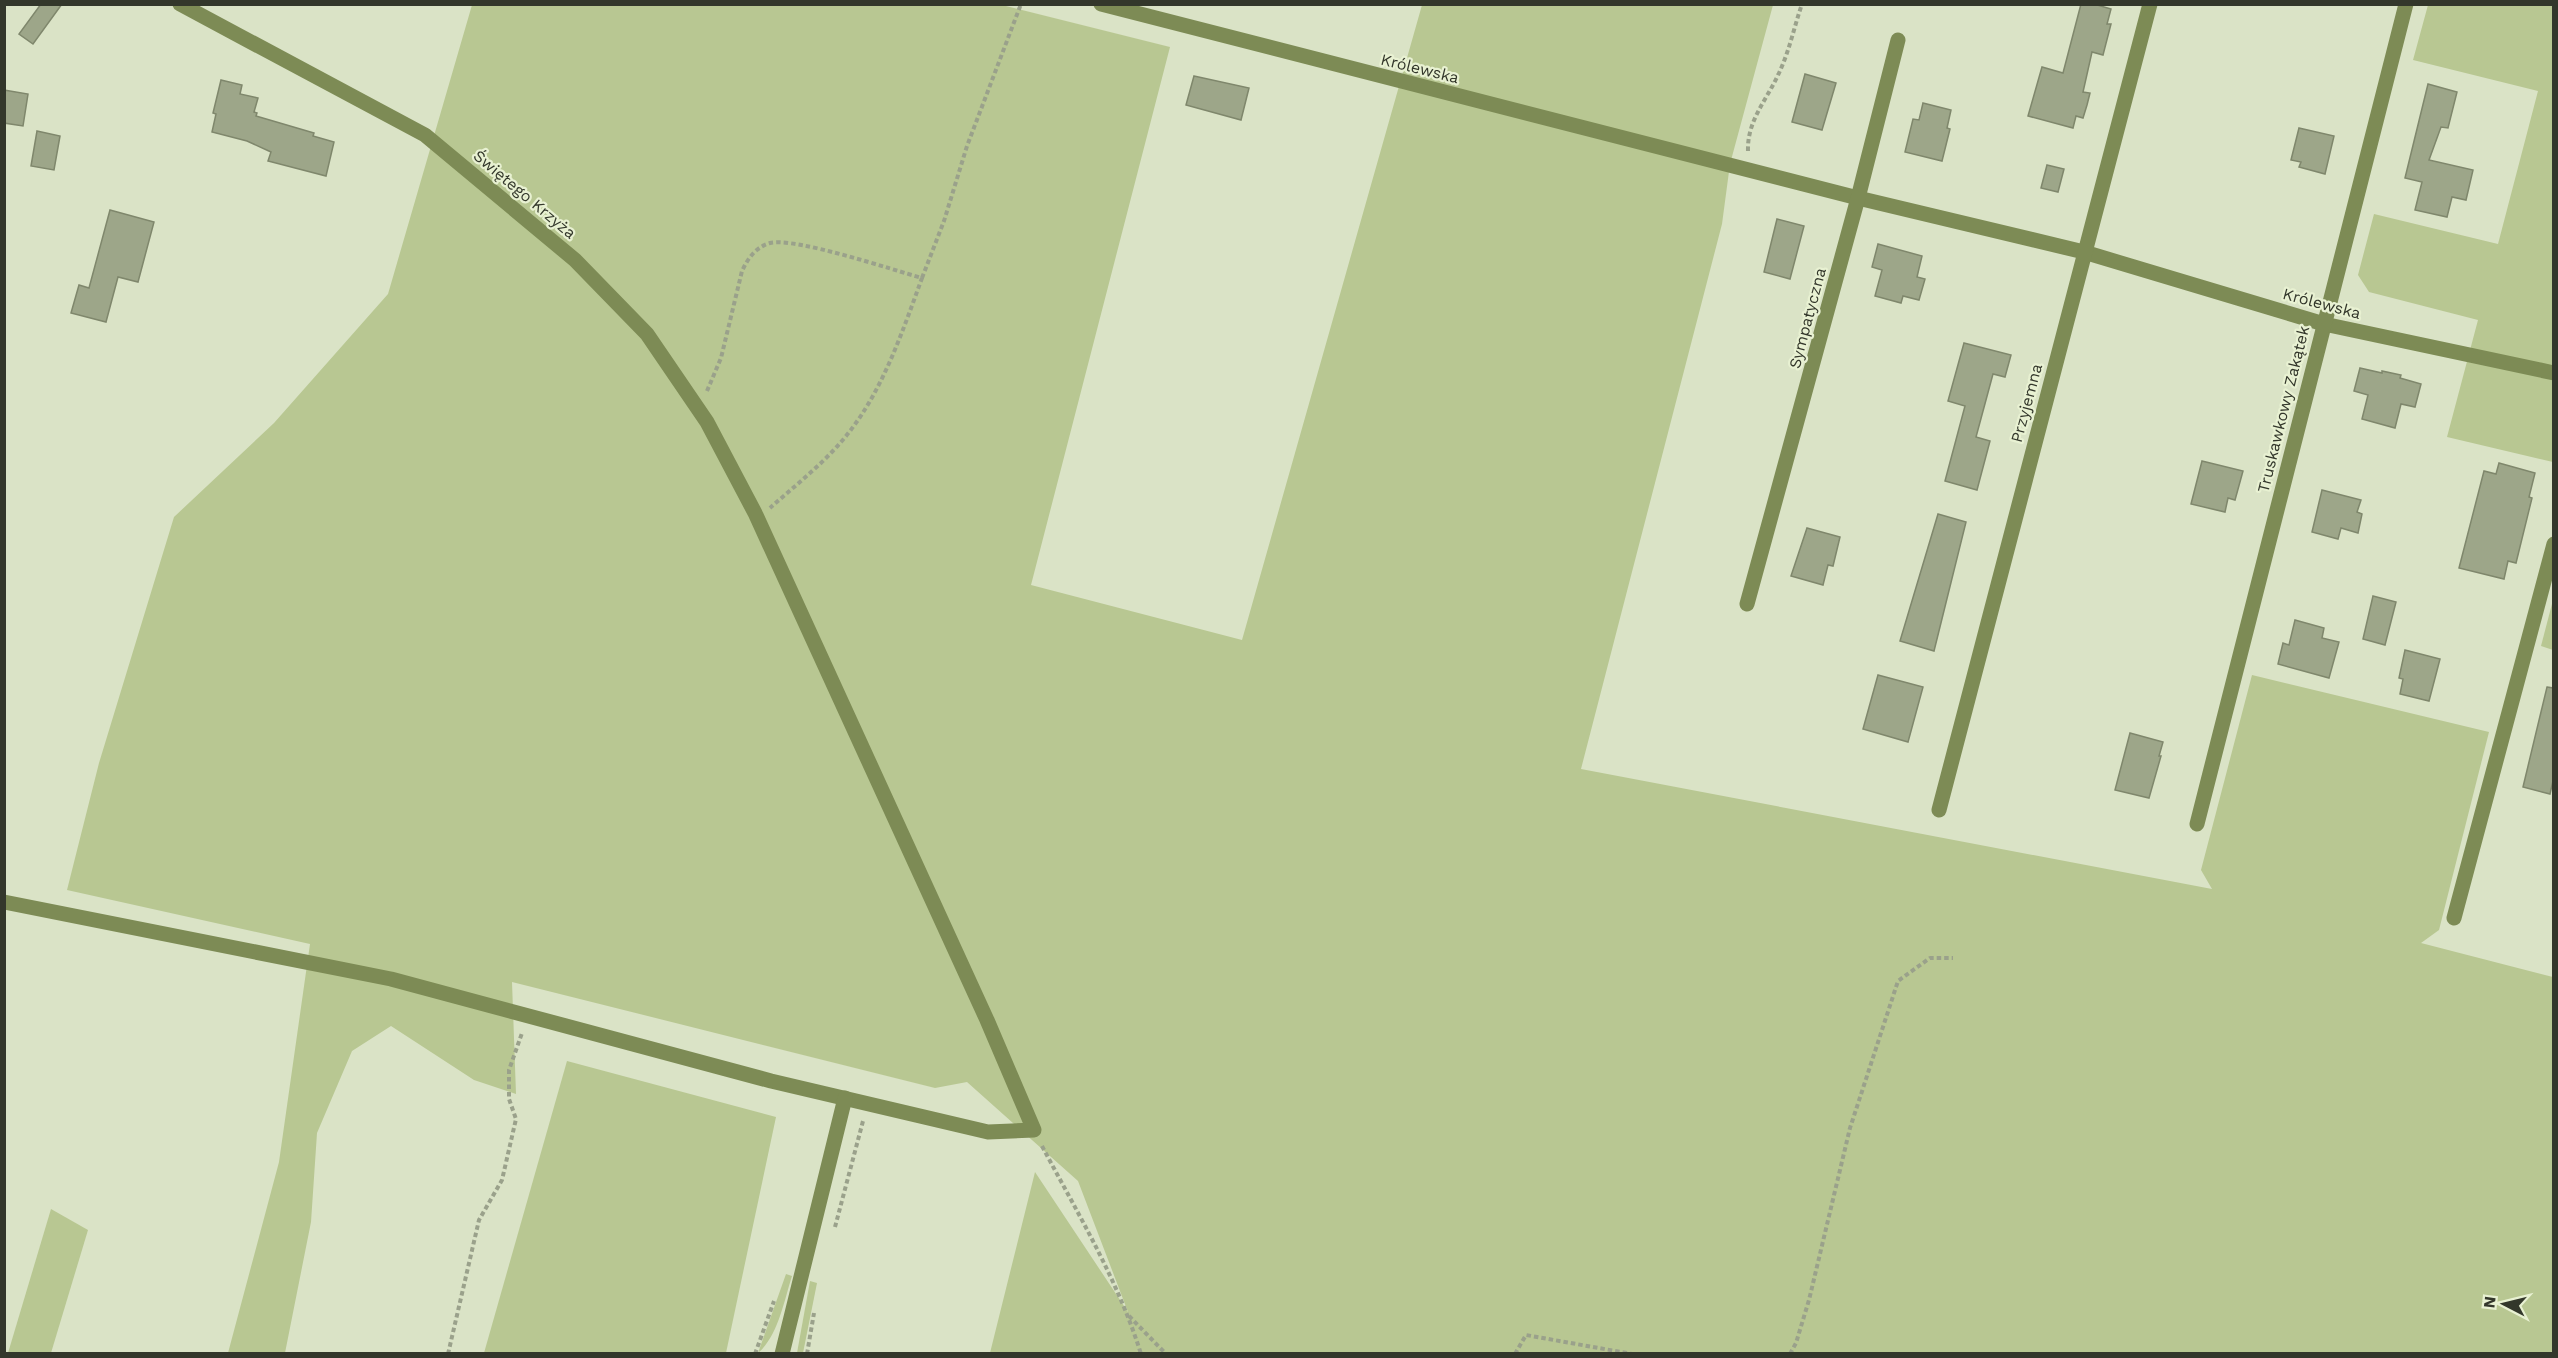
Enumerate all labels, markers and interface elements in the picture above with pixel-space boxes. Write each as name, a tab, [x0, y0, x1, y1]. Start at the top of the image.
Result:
street label: Królewska	[1379, 50, 1461, 87]
street label: Świętego Krzyża	[470, 146, 580, 243]
street label: Sympatyczna	[1785, 266, 1830, 371]
street label: Królewska	[2281, 284, 2363, 323]
street label: Truskawkowy Zakątek	[2254, 324, 2313, 494]
street label: Przyjemna	[2007, 362, 2046, 445]
north arrow	[2474, 1274, 2534, 1334]
text: N	[2479, 1295, 2500, 1309]

